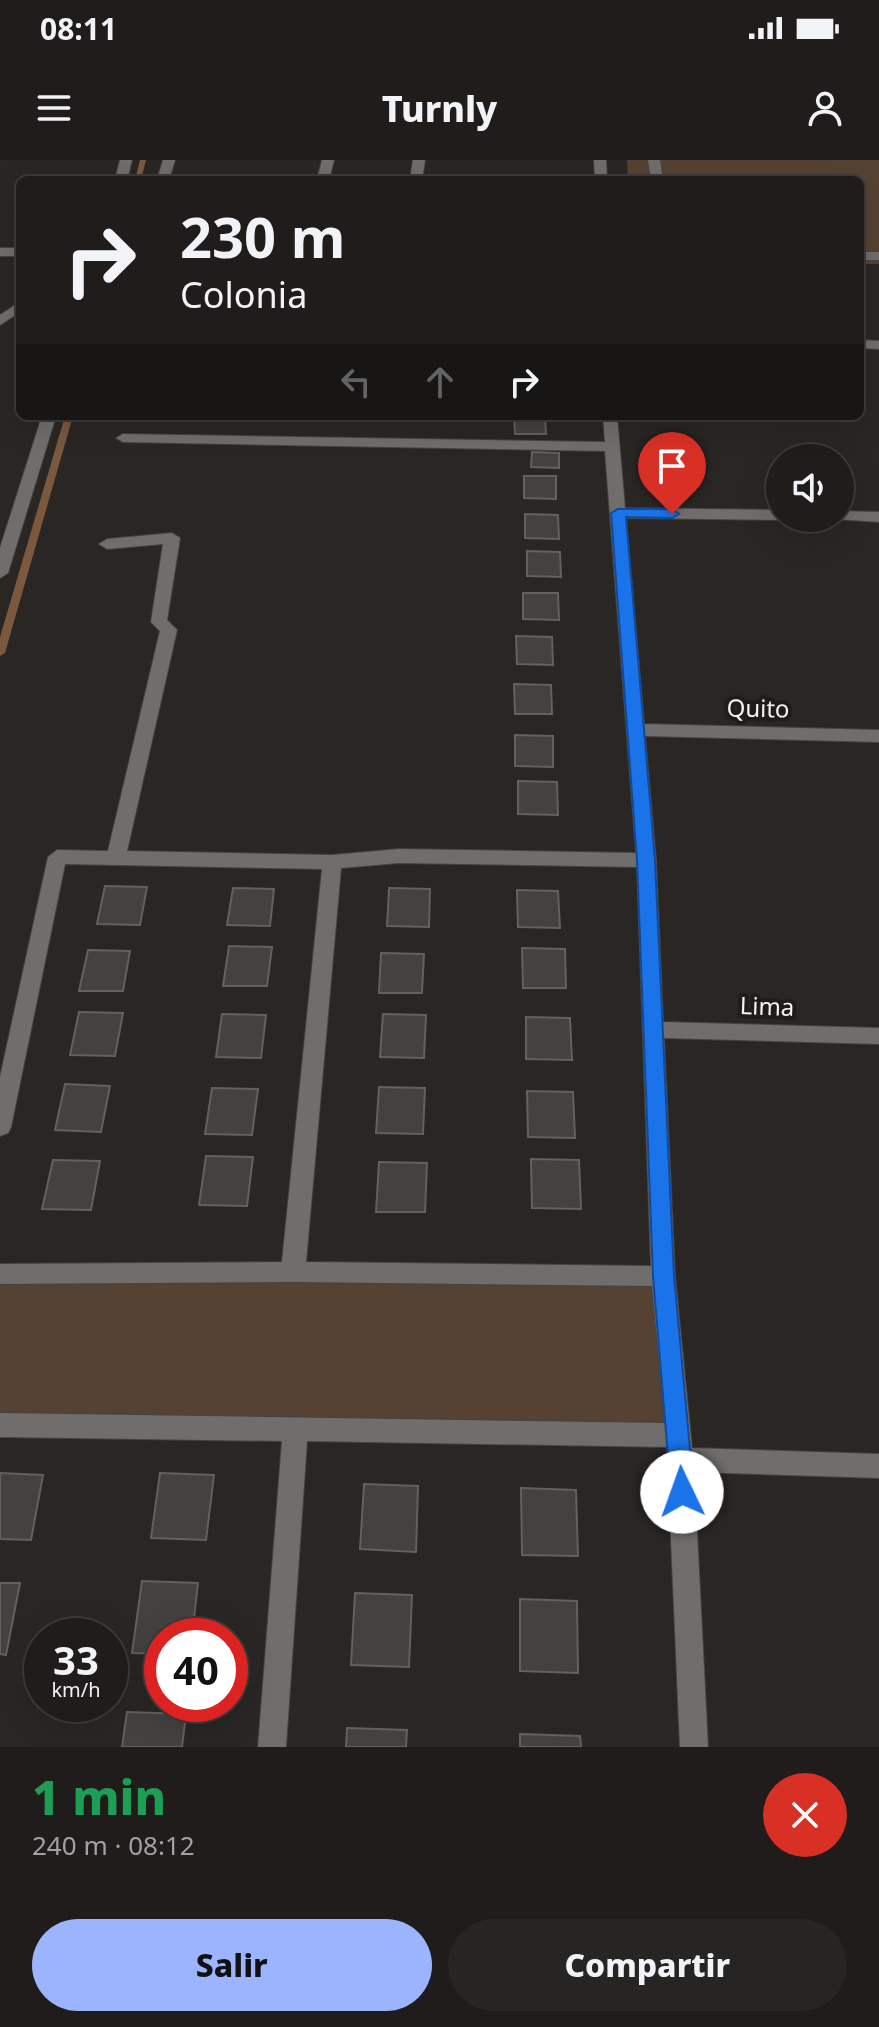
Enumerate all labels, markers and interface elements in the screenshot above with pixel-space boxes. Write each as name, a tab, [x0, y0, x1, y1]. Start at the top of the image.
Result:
text: 08:11	[40, 8, 117, 49]
text: Turnly	[382, 84, 497, 133]
icon: menu	[32, 86, 76, 130]
icon: person	[803, 86, 847, 130]
text: 230 m	[180, 198, 345, 274]
icon: right	[48, 208, 152, 312]
text: Colonia	[180, 270, 307, 319]
icon: left	[334, 360, 378, 404]
icon: ahead	[418, 360, 462, 404]
icon: right	[502, 360, 546, 404]
pin	[638, 432, 706, 514]
icon: arrive	[650, 444, 694, 488]
map controls	[766, 444, 854, 532]
button: sound	[766, 444, 854, 532]
street label: Quito	[726, 690, 790, 725]
street label: Lima	[739, 988, 795, 1023]
position arrow	[640, 1450, 724, 1534]
speed limit sign: 40	[144, 1618, 248, 1722]
text: 33	[53, 1632, 99, 1687]
text: km/h	[51, 1676, 101, 1703]
text: 1 min	[32, 1764, 166, 1829]
button: close	[763, 1773, 847, 1857]
text: 240 m · 08:12	[32, 1827, 195, 1863]
button: Salir	[32, 1919, 432, 2011]
button: Compartir	[448, 1919, 847, 2011]

